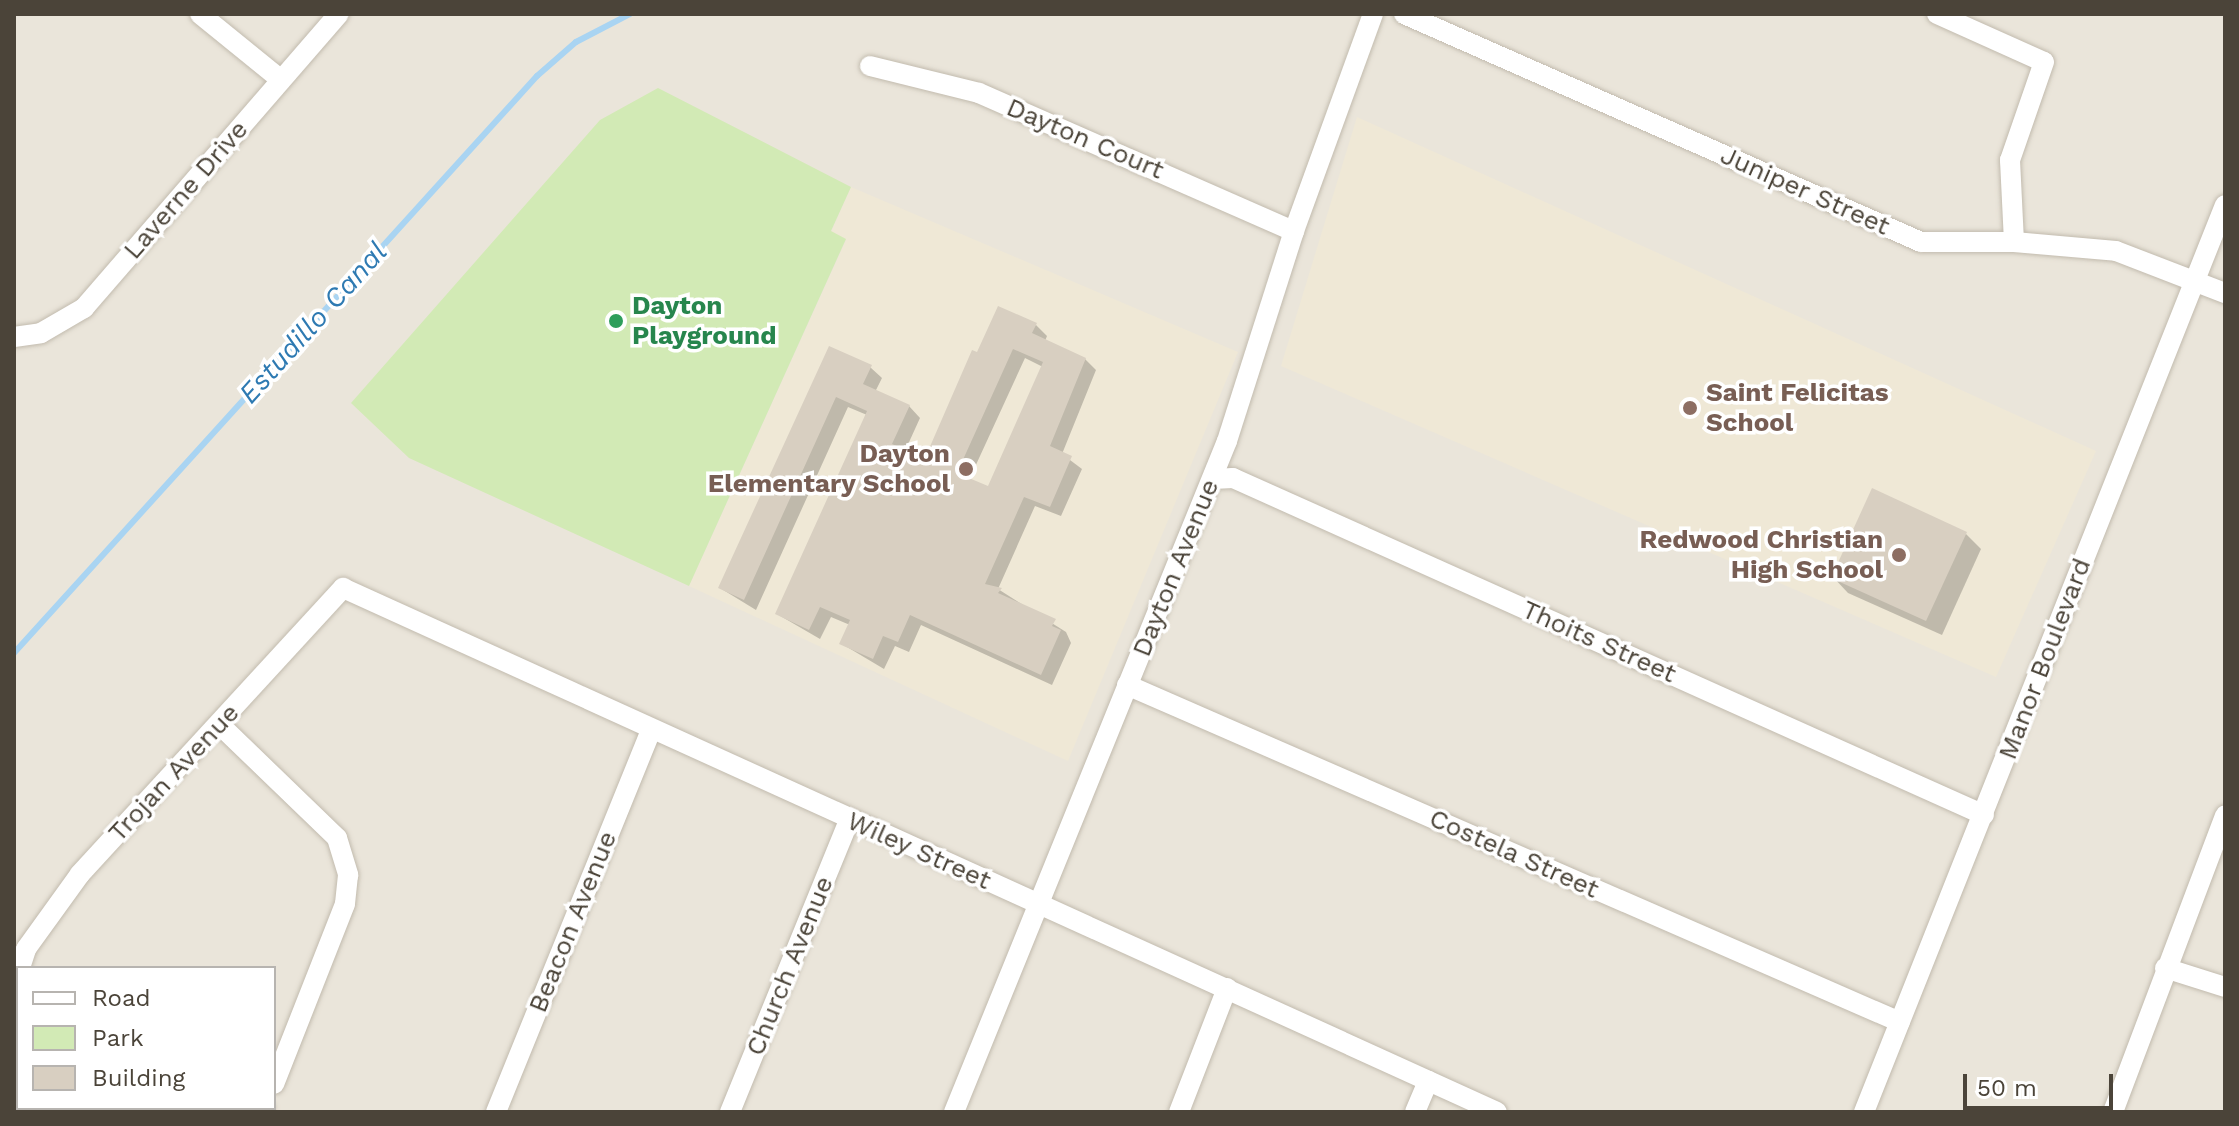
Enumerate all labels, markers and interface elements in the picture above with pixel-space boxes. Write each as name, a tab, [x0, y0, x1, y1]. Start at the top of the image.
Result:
street label: Dayton Court	[1002, 92, 1168, 186]
street label: Laverne Drive	[117, 114, 255, 266]
street label: Juniper Street	[1715, 140, 1895, 242]
water label: Estudillo Canal	[232, 235, 394, 411]
place label: Dayton Playground	[632, 290, 776, 352]
marker: Dayton Playground	[607, 312, 625, 330]
place label: Saint Felicitas School	[1706, 377, 1889, 438]
marker: Saint Felicitas School	[1681, 399, 1699, 417]
place label: Dayton Elementary School	[707, 438, 950, 500]
marker: Dayton Elementary School	[957, 460, 975, 478]
street label: Dayton Avenue	[1126, 474, 1226, 662]
place label: Redwood Christian High School	[1639, 524, 1883, 586]
marker: Redwood Christian High School	[1890, 546, 1908, 564]
street label: Manor Boulevard	[1992, 554, 2098, 764]
street label: Thoits Street	[1517, 594, 1681, 690]
street label: Trojan Avenue	[102, 697, 246, 849]
street label: Costela Street	[1424, 803, 1604, 905]
street label: Wiley Street	[842, 805, 996, 897]
street label: Beacon Avenue	[522, 826, 624, 1018]
street label: Church Avenue	[740, 871, 840, 1061]
legend	[16, 966, 276, 1110]
text: Road	[92, 984, 151, 1012]
text: Park	[92, 1024, 144, 1052]
scale bar	[1967, 1058, 2117, 1108]
text: Building	[92, 1064, 185, 1092]
text: 50 m	[1977, 1074, 2037, 1102]

